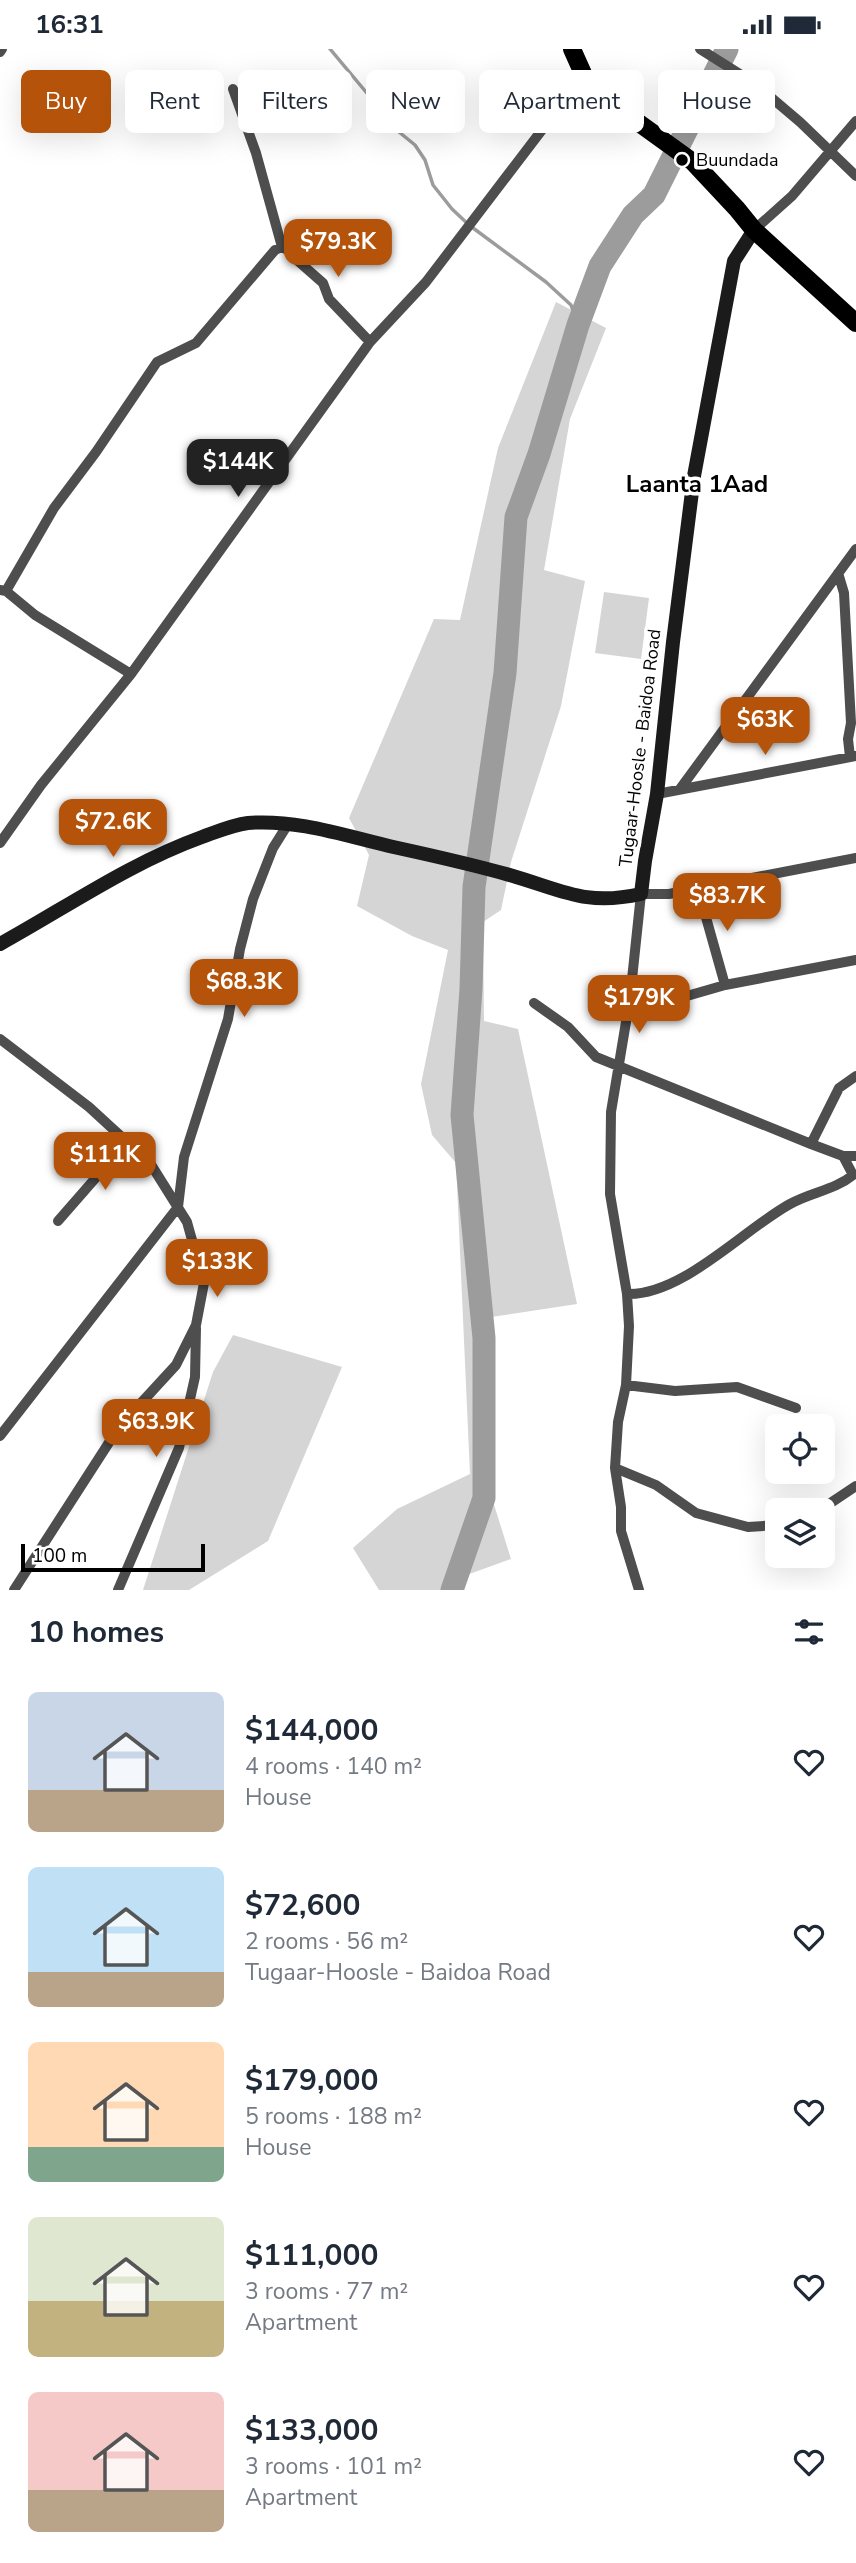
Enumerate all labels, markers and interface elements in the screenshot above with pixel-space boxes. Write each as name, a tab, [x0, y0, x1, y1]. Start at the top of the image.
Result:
text: 16:31	[35, 7, 104, 42]
chip: Buy	[21, 70, 111, 133]
chip: Rent	[125, 70, 224, 133]
chip: Filters	[238, 70, 352, 133]
chip: New	[366, 70, 465, 133]
chip: Apartment	[479, 70, 644, 133]
chip: House	[658, 70, 775, 133]
place label: Buundada	[696, 148, 779, 172]
marker: Buundada	[674, 152, 690, 168]
pin: $79.3K	[281, 219, 395, 279]
text: $79.3K	[300, 226, 376, 257]
pin: $144K	[189, 440, 287, 499]
text: $144K	[203, 446, 273, 477]
district label: Laanta 1Aad	[626, 468, 768, 500]
street label: Tugaar-Hoosle - Baidoa Road	[613, 628, 667, 868]
pin: $63K	[724, 697, 806, 757]
text: $63K	[737, 704, 793, 735]
pin: $72.6K	[56, 799, 170, 859]
text: $72.6K	[75, 806, 151, 837]
pin: $83.7K	[670, 873, 784, 933]
text: $83.7K	[689, 880, 765, 911]
pin: $68.3K	[187, 960, 301, 1019]
text: $68.3K	[206, 966, 282, 997]
pin: $179K	[590, 975, 688, 1035]
text: $179K	[604, 982, 674, 1013]
pin: $111K	[56, 1133, 154, 1192]
text: $111K	[70, 1139, 140, 1170]
pin: $133K	[168, 1239, 266, 1299]
text: $133K	[182, 1246, 252, 1277]
pin: $63.9K	[99, 1399, 213, 1459]
text: $63.9K	[118, 1406, 194, 1437]
map controls	[765, 1414, 835, 1568]
button: locate	[765, 1414, 835, 1484]
button: layers	[765, 1498, 835, 1568]
scale bar	[21, 1541, 205, 1573]
text: 100 m	[32, 1543, 87, 1569]
text: 10 homes	[28, 1612, 164, 1653]
icon: filters	[790, 1613, 828, 1651]
text: $144,000	[245, 1710, 378, 1751]
icon: home	[84, 1720, 168, 1804]
icon: heart	[790, 1743, 828, 1781]
text: 4 rooms · 140 m²	[245, 1751, 422, 1782]
text: House	[245, 1782, 312, 1813]
text: $72,600	[245, 1885, 360, 1926]
icon: home	[84, 1895, 168, 1979]
icon: heart	[790, 1918, 828, 1956]
text: 2 rooms · 56 m²	[245, 1926, 408, 1957]
text: Tugaar-Hoosle - Baidoa Road	[245, 1957, 551, 1988]
text: $179,000	[245, 2060, 378, 2101]
icon: home	[84, 2070, 168, 2154]
icon: heart	[790, 2093, 828, 2131]
text: 5 rooms · 188 m²	[245, 2101, 422, 2132]
text: House	[245, 2132, 312, 2163]
text: $111,000	[245, 2235, 378, 2276]
icon: home	[84, 2245, 168, 2329]
icon: heart	[790, 2268, 828, 2306]
text: 3 rooms · 77 m²	[245, 2276, 408, 2307]
text: Apartment	[245, 2307, 357, 2338]
text: $133,000	[245, 2410, 378, 2451]
icon: home	[84, 2420, 168, 2504]
icon: heart	[790, 2443, 828, 2481]
text: 3 rooms · 101 m²	[245, 2451, 422, 2482]
text: Apartment	[245, 2482, 357, 2513]

